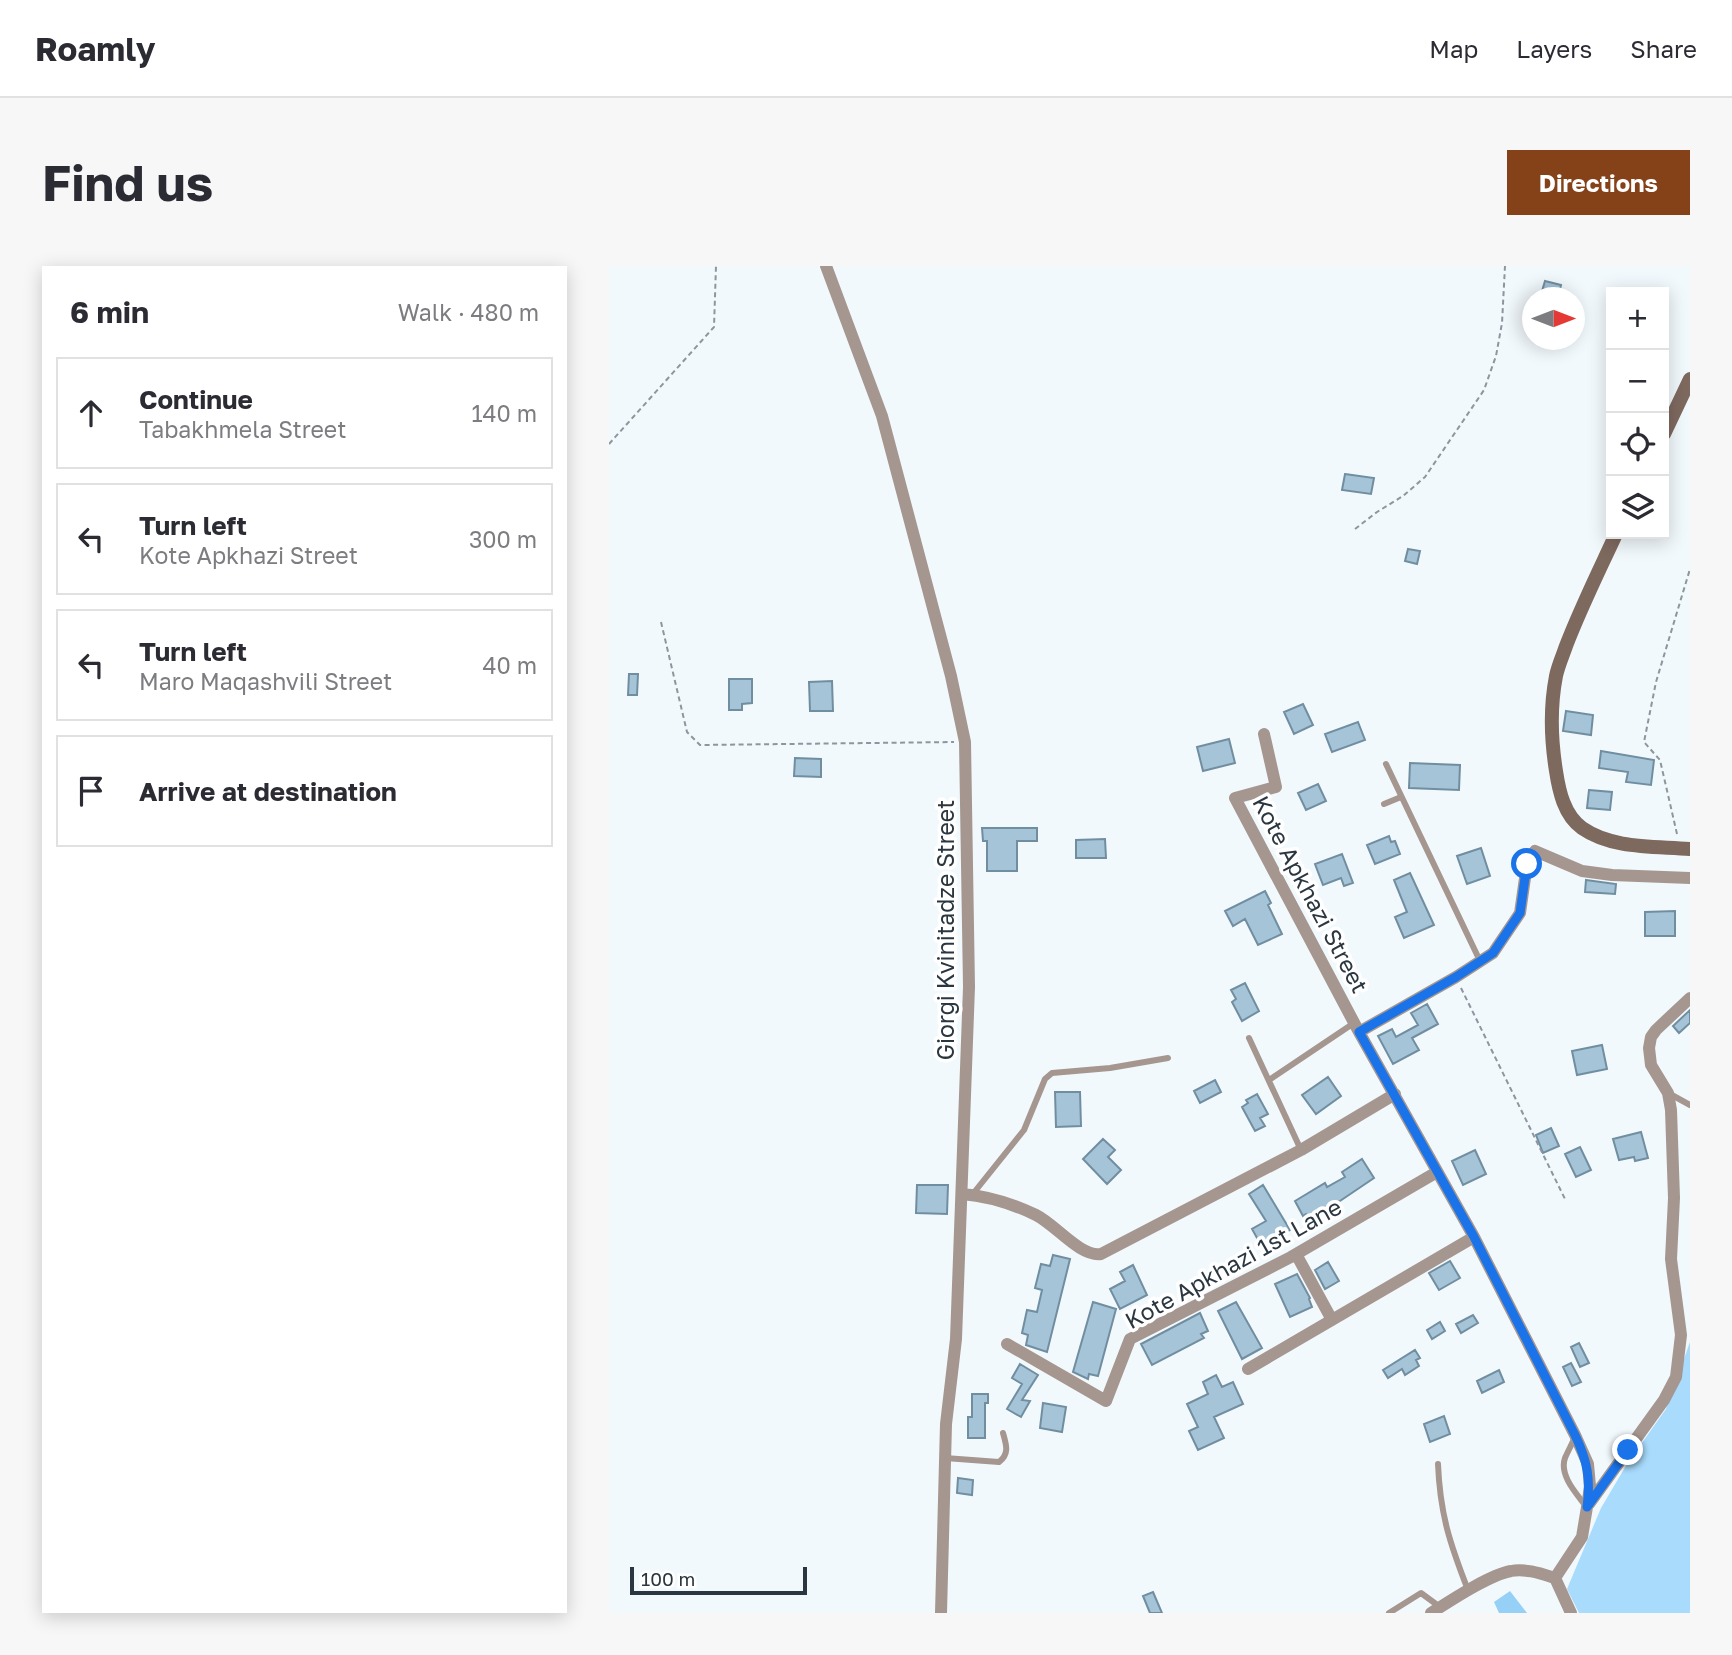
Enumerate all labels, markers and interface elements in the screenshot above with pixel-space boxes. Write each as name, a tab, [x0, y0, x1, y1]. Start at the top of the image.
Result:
text: Roamly	[35, 29, 155, 68]
text: Map	[1429, 34, 1478, 63]
text: Layers	[1516, 34, 1592, 63]
text: Share	[1630, 34, 1697, 63]
button: Directions	[1507, 150, 1690, 215]
text: Find us	[42, 153, 213, 212]
north arrow	[1522, 287, 1585, 350]
map controls	[1606, 287, 1669, 539]
button: +	[1606, 287, 1669, 350]
text: 6 min	[70, 294, 149, 330]
text: Walk · 480 m	[398, 298, 539, 326]
button: −	[1606, 350, 1669, 413]
text: Continue	[139, 384, 253, 415]
icon: ahead	[72, 394, 110, 432]
text: 140 m	[471, 399, 537, 427]
button: locate	[1606, 413, 1669, 476]
text: Tabakhmela Street	[139, 415, 346, 443]
button: layers	[1606, 476, 1669, 539]
text: Turn left	[139, 510, 247, 541]
icon: left	[72, 520, 110, 558]
text: 300 m	[469, 525, 537, 553]
text: Kote Apkhazi Street	[139, 541, 358, 569]
text: Turn left	[139, 636, 247, 667]
icon: left	[72, 646, 110, 684]
text: 40 m	[483, 651, 537, 679]
text: Maro Maqashvili Street	[139, 667, 392, 695]
icon: arrive	[72, 772, 110, 810]
text: Arrive at destination	[139, 776, 397, 807]
street label: Kote Apkhazi Street	[1247, 791, 1375, 997]
street label: Giorgi Kvinitadze Street	[931, 800, 959, 1060]
route start	[1511, 848, 1542, 879]
street label: Kote Apkhazi 1st Lane	[1120, 1192, 1346, 1334]
route end	[1612, 1434, 1643, 1465]
scale bar	[630, 1564, 807, 1596]
text: 100 m	[641, 1567, 695, 1590]

